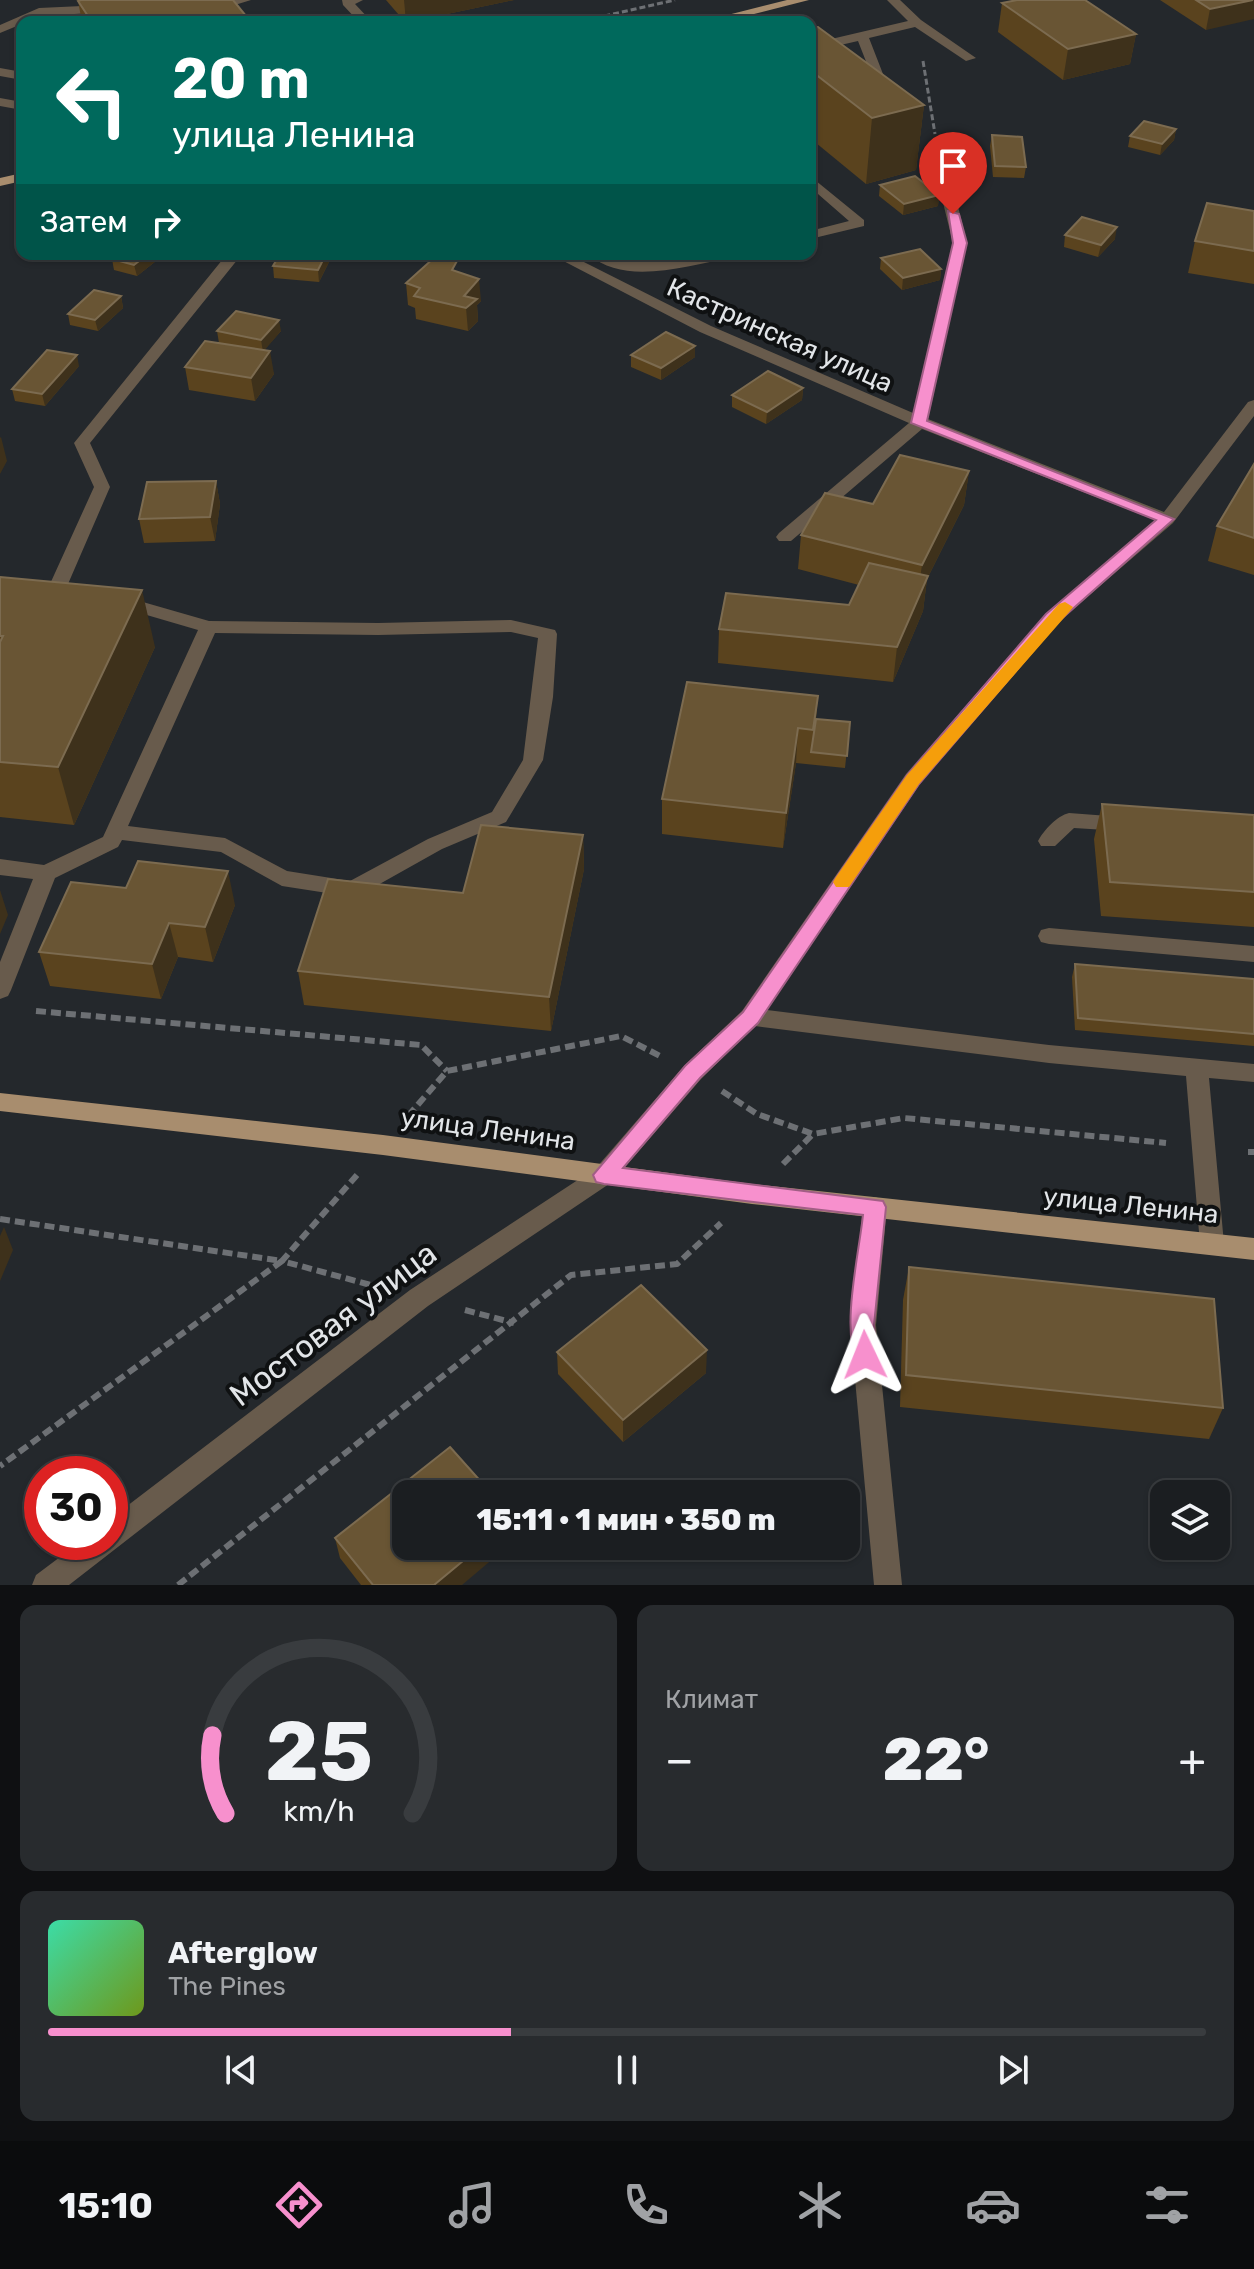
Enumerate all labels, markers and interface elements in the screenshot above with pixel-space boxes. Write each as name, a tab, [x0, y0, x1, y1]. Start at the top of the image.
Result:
text: 20 m	[172, 46, 310, 112]
icon: left	[40, 48, 144, 152]
text: улица Ленина	[172, 113, 416, 156]
pin	[919, 132, 987, 214]
icon: arrive	[931, 144, 975, 188]
icon: right	[144, 200, 188, 244]
text: Затем	[40, 204, 128, 240]
street label: Кастринская улица	[662, 272, 897, 399]
street label: улица Ленина	[399, 1102, 577, 1157]
street label: улица Ленина	[1042, 1181, 1220, 1230]
street label: Мостовая улица	[222, 1234, 444, 1414]
position arrow	[823, 1313, 907, 1397]
speed limit sign: 30	[24, 1456, 128, 1560]
map controls	[1150, 1480, 1230, 1560]
button: layers	[1150, 1480, 1230, 1560]
text: 15:11 · 1 мин · 350 m	[477, 1502, 775, 1538]
text: Климат	[665, 1684, 758, 1715]
text: 25	[265, 1702, 372, 1801]
text: 22°	[883, 1724, 989, 1795]
text: −	[665, 1734, 694, 1786]
text: +	[1179, 1734, 1206, 1786]
text: km/h	[283, 1794, 354, 1828]
text: Afterglow	[168, 1935, 318, 1971]
text: The Pines	[168, 1971, 286, 2002]
icon: previous	[219, 2048, 263, 2092]
icon: pause	[605, 2048, 649, 2092]
icon: next	[991, 2048, 1035, 2092]
icon: directions	[271, 2177, 327, 2233]
icon: music	[444, 2177, 500, 2233]
icon: phone	[618, 2177, 674, 2233]
icon: climate	[792, 2177, 848, 2233]
icon: car	[965, 2177, 1021, 2233]
icon: filters	[1139, 2177, 1195, 2233]
text: 15:10	[59, 2184, 153, 2227]

